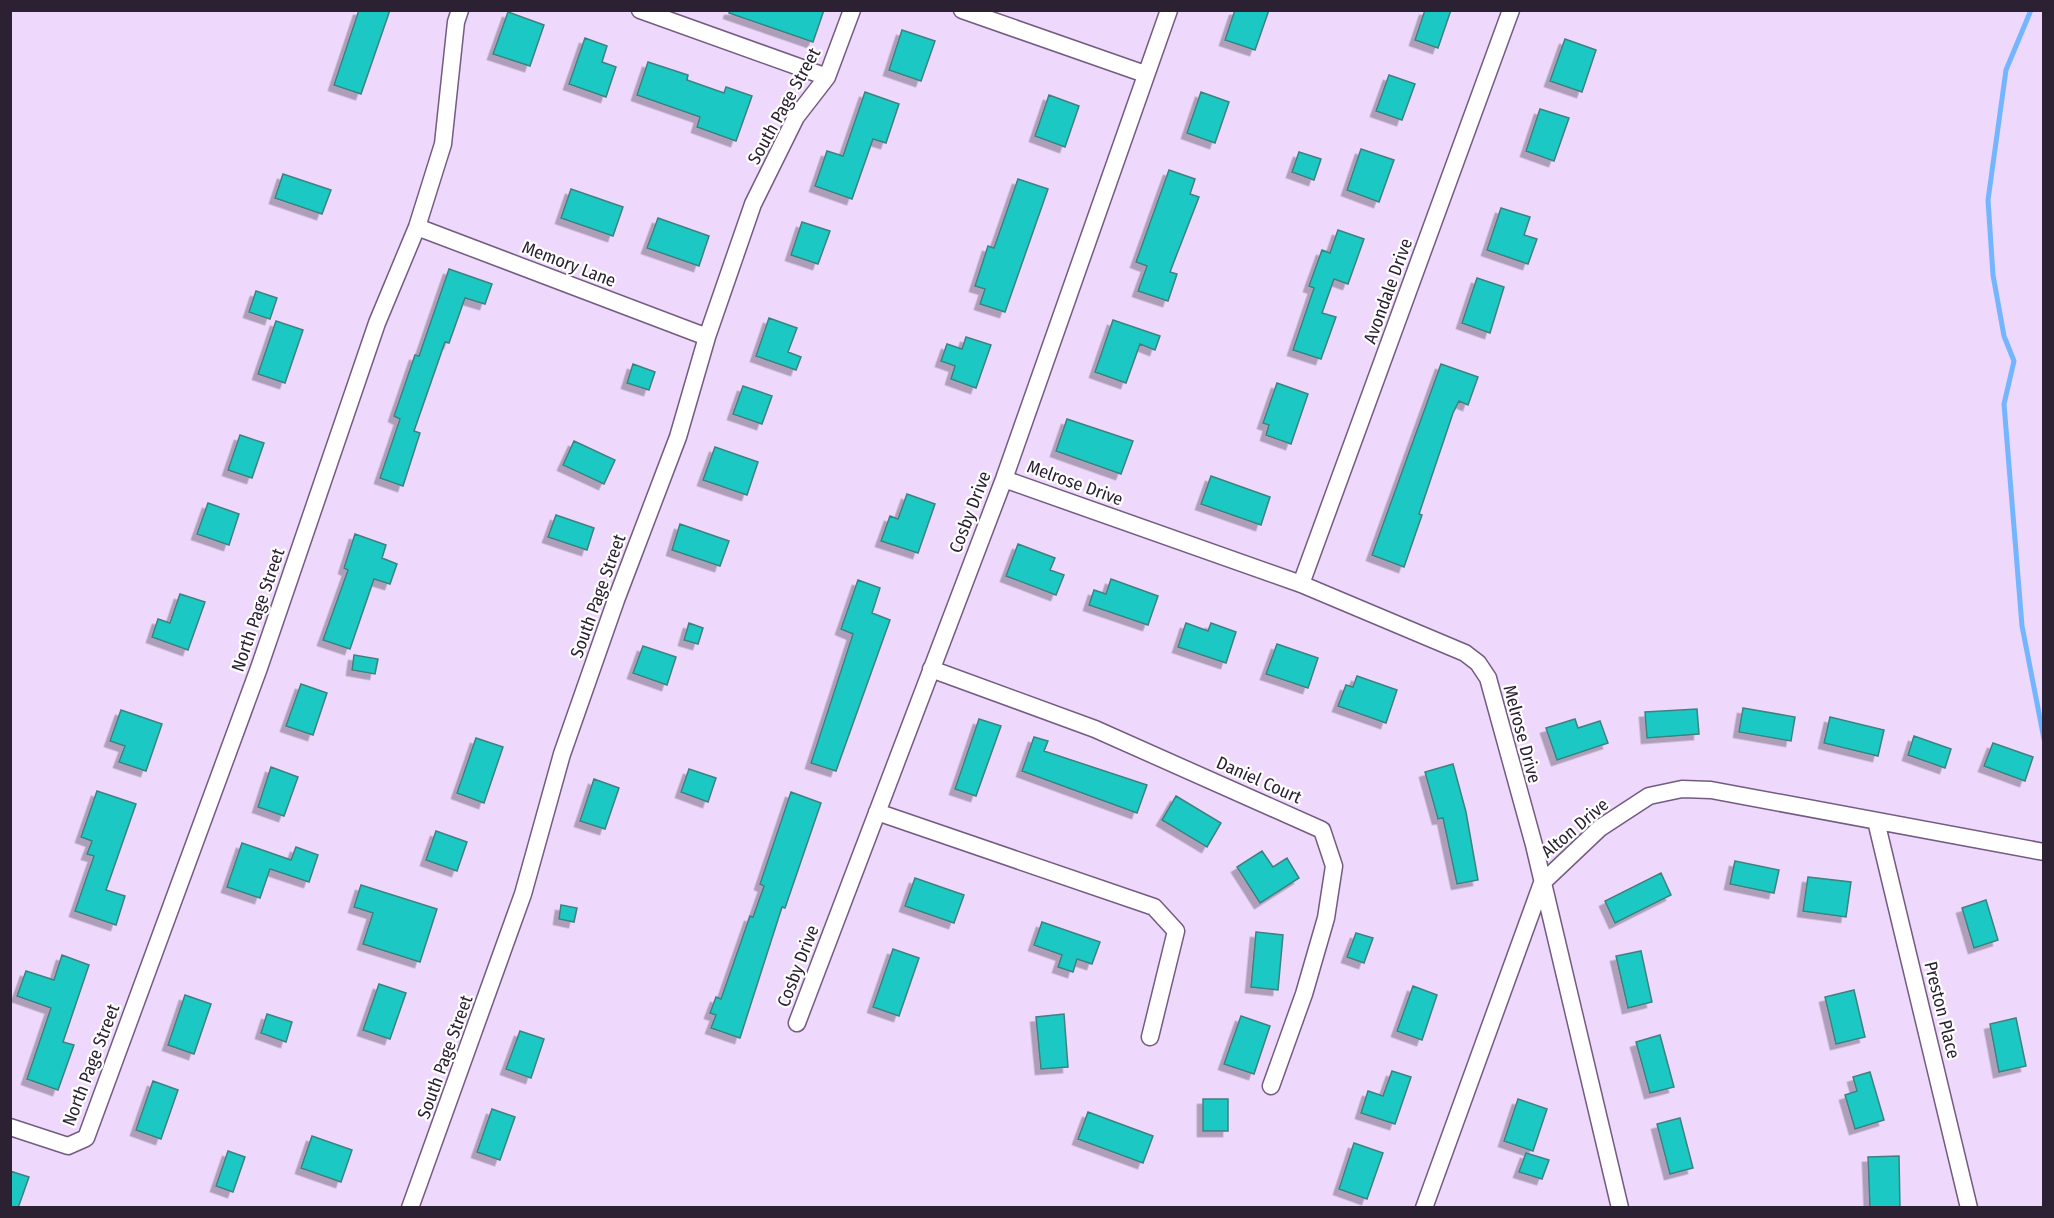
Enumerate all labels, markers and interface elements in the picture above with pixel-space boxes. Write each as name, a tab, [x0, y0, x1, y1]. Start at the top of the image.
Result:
street label: South Page Street	[743, 44, 825, 168]
street label: Avondale Drive	[1359, 235, 1417, 347]
street label: Memory Lane	[519, 236, 619, 292]
street label: Melrose Drive	[1024, 455, 1126, 511]
street label: Cosby Drive	[944, 468, 996, 556]
street label: South Page Street	[565, 531, 631, 661]
street label: North Page Street	[227, 545, 289, 675]
street label: Melrose Drive	[1498, 683, 1546, 786]
street label: Daniel Court	[1213, 751, 1305, 809]
street label: Alton Drive	[1537, 793, 1613, 863]
street label: Cosby Drive	[772, 922, 824, 1010]
street label: Preston Place	[1919, 959, 1965, 1061]
street label: South Page Street	[412, 992, 478, 1122]
street label: North Page Street	[58, 1001, 124, 1129]

